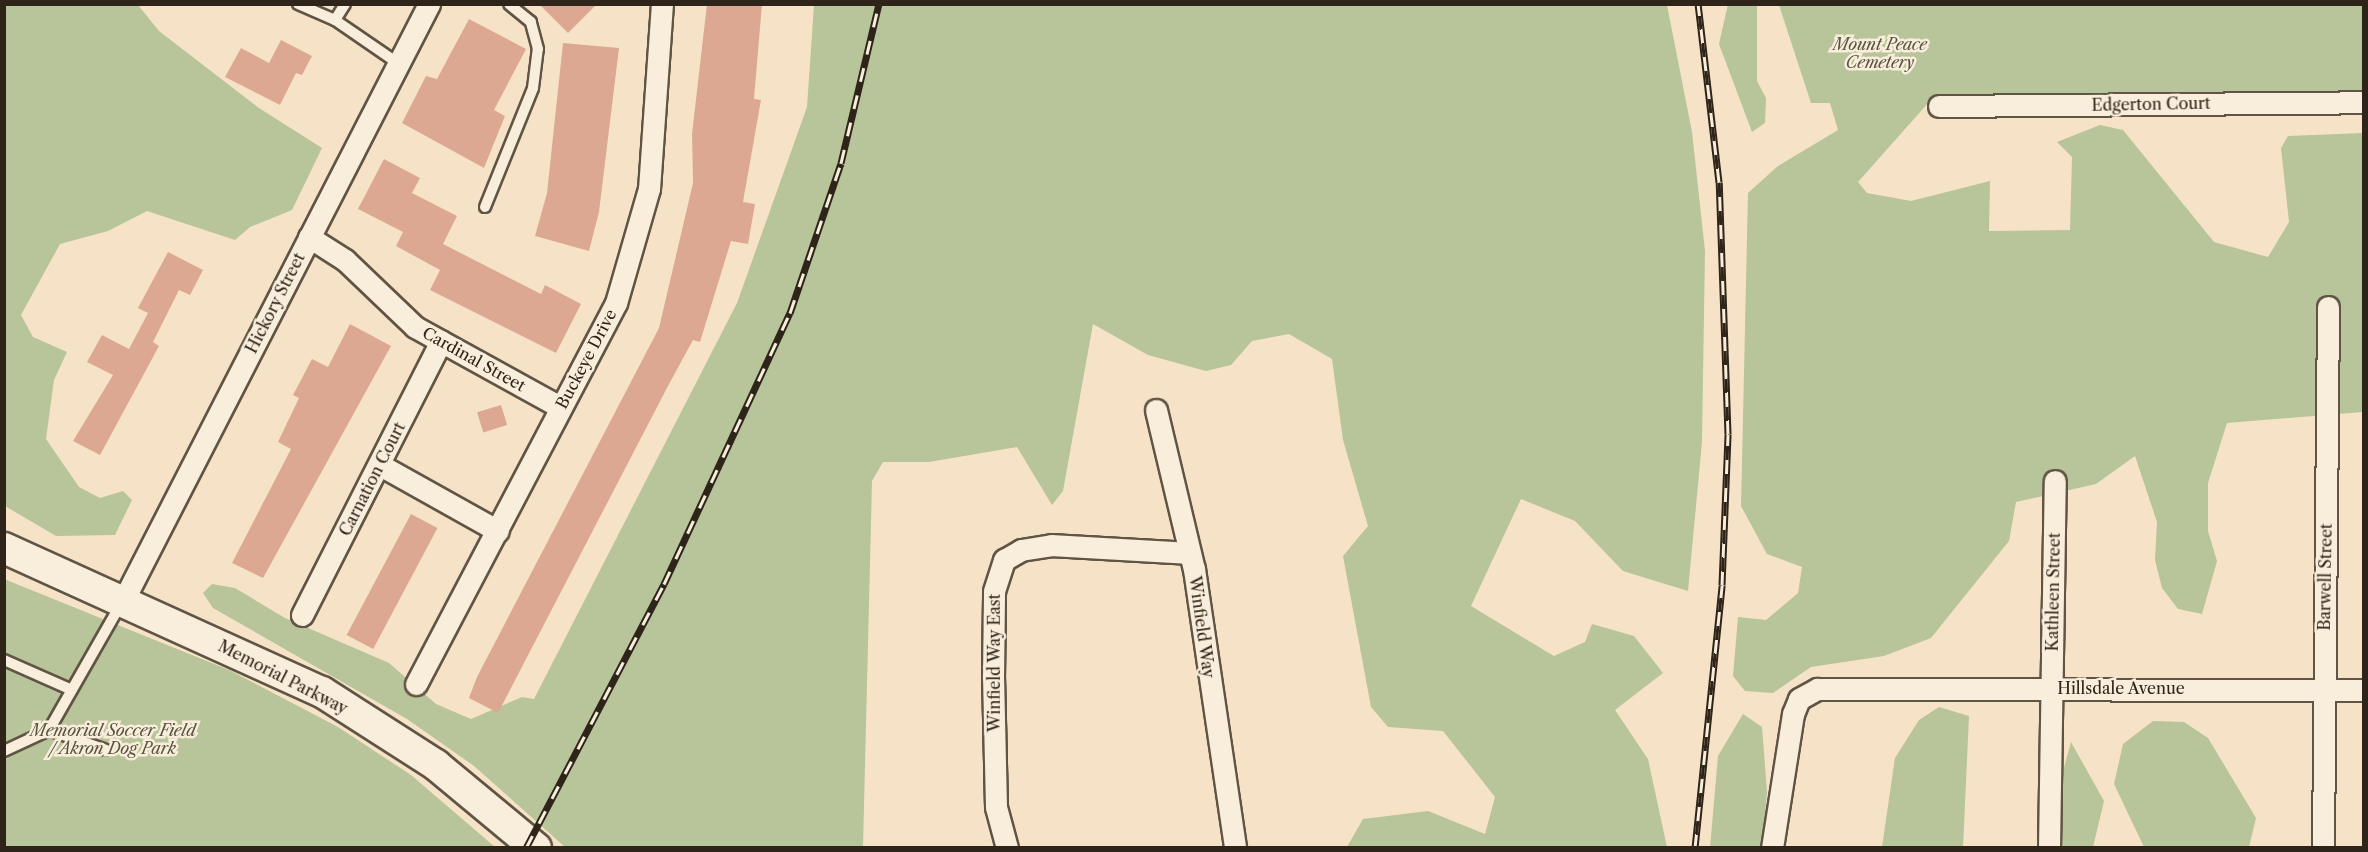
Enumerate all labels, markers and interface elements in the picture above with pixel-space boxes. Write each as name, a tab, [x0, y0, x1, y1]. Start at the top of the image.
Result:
park label: Mount Peace Cemetery	[1833, 34, 1927, 72]
street label: Edgerton Court	[2091, 93, 2211, 115]
street label: Hickory Street	[241, 249, 309, 357]
street label: Buckeye Drive	[552, 306, 620, 412]
street label: Cardinal Street	[419, 323, 529, 395]
street label: Carnation Court	[335, 419, 409, 539]
street label: Barwell Street	[2314, 523, 2336, 631]
street label: Kathleen Street	[2042, 532, 2064, 652]
street label: Winfield Way	[1185, 575, 1219, 679]
street label: Winfield Way East	[984, 593, 1004, 733]
street label: Memorial Parkway	[215, 636, 351, 718]
street label: Hillsdale Avenue	[2057, 678, 2185, 698]
park label: Memorial Soccer Field / Akron Dog Park	[30, 720, 196, 758]

